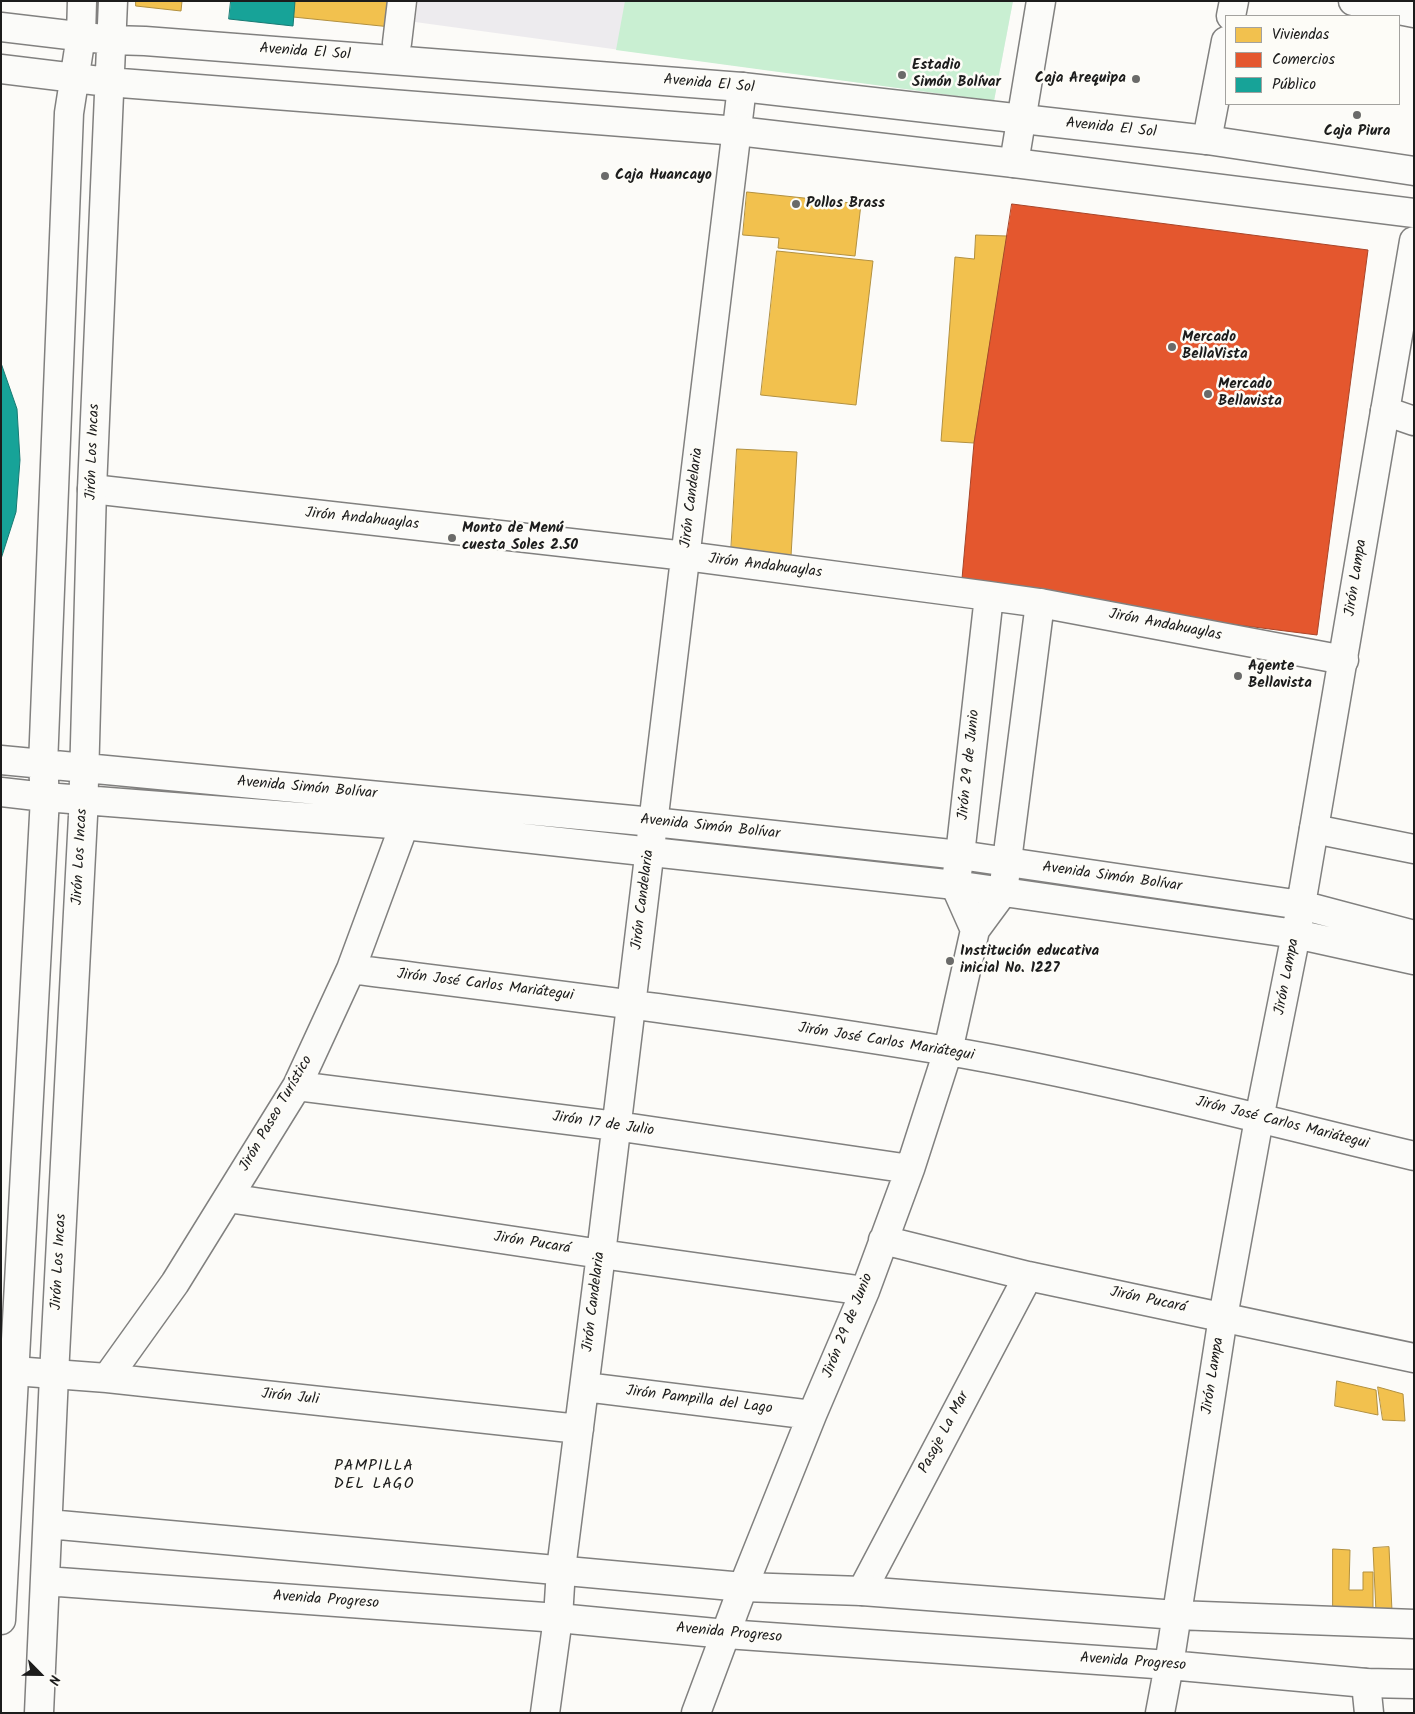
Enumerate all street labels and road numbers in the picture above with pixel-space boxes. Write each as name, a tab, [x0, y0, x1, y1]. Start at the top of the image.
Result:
street label: Avenida El Sol	[259, 41, 351, 65]
street label: Avenida El Sol	[663, 72, 755, 98]
street label: Avenida El Sol	[1065, 115, 1157, 143]
street label: Jirón Los Incas	[83, 403, 105, 501]
street label: Jirón Candelaria	[678, 447, 708, 549]
street label: Jirón Andahuaylas	[304, 505, 420, 535]
street label: Jirón Lampa	[1342, 538, 1372, 618]
street label: Jirón Andahuaylas	[707, 551, 823, 583]
street label: Jirón Andahuaylas	[1107, 606, 1223, 646]
street label: Jirón 29 de Junio	[955, 709, 985, 821]
street label: Avenida Simón Bolívar	[236, 774, 378, 804]
street label: Jirón Los Incas	[69, 808, 93, 906]
street label: Avenida Simón Bolívar	[639, 812, 781, 844]
street label: Jirón Candelaria	[629, 849, 659, 951]
street label: Avenida Simón Bolívar	[1041, 859, 1183, 897]
street label: Jirón Lampa	[1272, 937, 1304, 1017]
street label: Jirón José Carlos Mariátegui	[396, 966, 574, 1006]
street label: Jirón José Carlos Mariátegui	[797, 1020, 975, 1066]
street label: Jirón Paseo Turístico	[237, 1053, 317, 1175]
street label: Jirón José Carlos Mariátegui	[1193, 1094, 1371, 1154]
street label: Jirón 17 de Julio	[551, 1109, 655, 1141]
street label: Jirón Los Incas	[48, 1213, 72, 1311]
street label: Jirón Pucará	[492, 1229, 572, 1259]
street label: Jirón Candelaria	[580, 1251, 610, 1353]
street label: Jirón 29 de Junio	[820, 1271, 878, 1381]
street label: Jirón Pucará	[1108, 1284, 1188, 1318]
street label: Jirón Lampa	[1199, 1336, 1229, 1416]
street label: Jirón Pampilla del Lago	[625, 1383, 773, 1419]
street label: Jirón Juli	[260, 1386, 320, 1410]
street label: Pasaje La Mar	[916, 1389, 974, 1477]
street label: Avenida Progreso	[272, 1588, 380, 1614]
street label: Avenida Progreso	[675, 1620, 783, 1648]
street label: Avenida Progreso	[1079, 1650, 1187, 1676]

